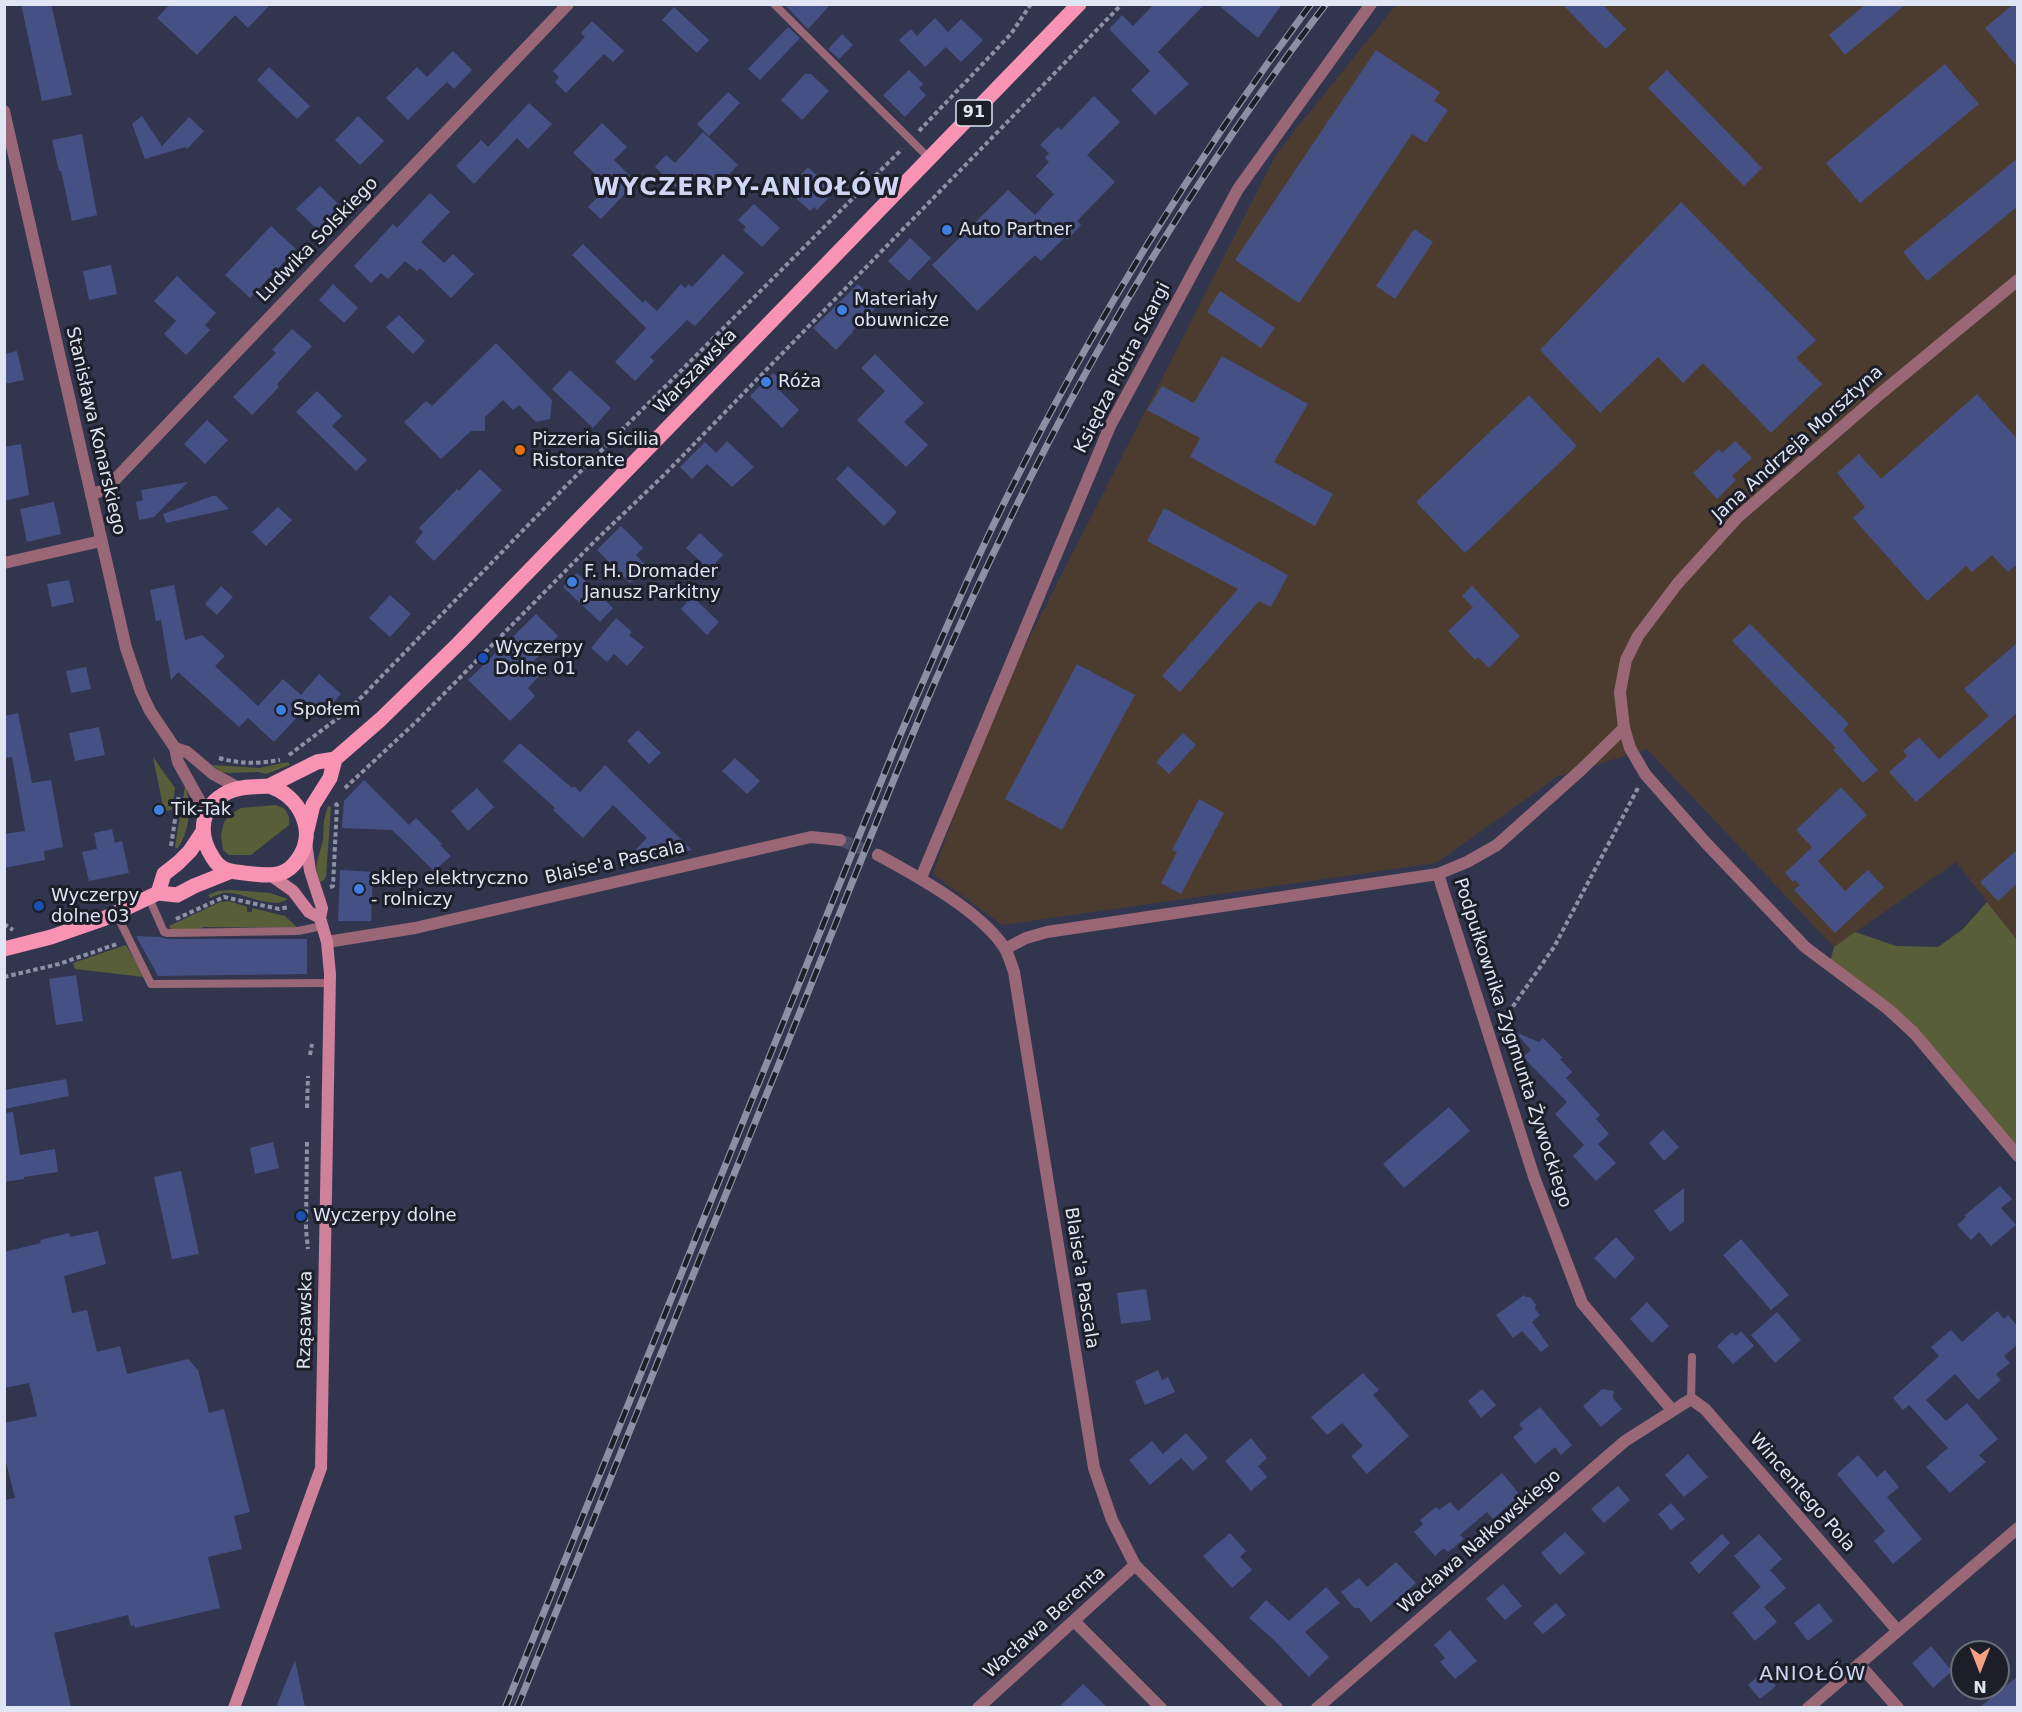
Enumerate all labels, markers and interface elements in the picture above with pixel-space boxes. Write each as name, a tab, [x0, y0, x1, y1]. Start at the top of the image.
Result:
road number: 91	[956, 100, 992, 126]
street label: Ludwika Solskiego	[253, 173, 383, 307]
district label: WYCZERPY-ANIOŁÓW	[593, 175, 901, 203]
place label: Auto Partner	[959, 219, 1072, 241]
marker: Auto Partner	[940, 223, 954, 237]
street label: Księdza Piotra Skargi	[1071, 279, 1175, 457]
place label: Materiały obuwnicze	[854, 289, 949, 332]
marker: Materiały obuwnicze	[835, 303, 849, 317]
street label: Stanisława Konarskiego	[61, 325, 129, 537]
street label: Warszawska	[650, 325, 742, 419]
street label: Jana Andrzeja Morsztyna	[1708, 362, 1888, 526]
place label: Róża	[778, 371, 821, 393]
marker: Róża	[759, 375, 773, 389]
place label: Pizzeria Sicilia Ristorante	[532, 429, 659, 472]
marker: Pizzeria Sicilia Ristorante	[513, 443, 527, 457]
place label: F. H. Dromader Janusz Parkitny	[584, 561, 721, 604]
marker: F. H. Dromader Janusz Parkitny	[565, 575, 579, 589]
place label: Wyczerpy Dolne 01	[495, 637, 583, 680]
marker: Wyczerpy Dolne 01	[476, 651, 490, 665]
place label: Społem	[293, 699, 361, 721]
marker: Społem	[274, 703, 288, 717]
place label: Tik-Tak	[171, 799, 231, 821]
marker: Tik-Tak	[152, 803, 166, 817]
street label: Blaise'a Pascala	[543, 836, 687, 890]
place label: sklep elektryczno - rolniczy	[371, 868, 528, 910]
street label: Podpułkownika Zygmunta Żywockiego	[1448, 875, 1576, 1211]
marker: sklep elektryczno - rolniczy	[352, 882, 366, 896]
place label: Wyczerpy dolne 03	[51, 885, 139, 928]
marker: Wyczerpy dolne 03	[32, 899, 46, 913]
place label: Wyczerpy dolne	[313, 1205, 457, 1227]
street label: Blaise'a Pascala	[1059, 1206, 1103, 1350]
marker: Wyczerpy dolne	[294, 1209, 308, 1223]
street label: Rząsawska	[294, 1271, 318, 1369]
street label: Wincentego Pola	[1745, 1429, 1859, 1557]
street label: Wacława Nałkowskiego	[1394, 1465, 1566, 1619]
street label: Wacława Berenta	[980, 1563, 1110, 1683]
north arrow	[1950, 1640, 2010, 1700]
district label: ANIOŁÓW	[1759, 1663, 1867, 1687]
text: N	[1973, 1677, 1987, 1696]

